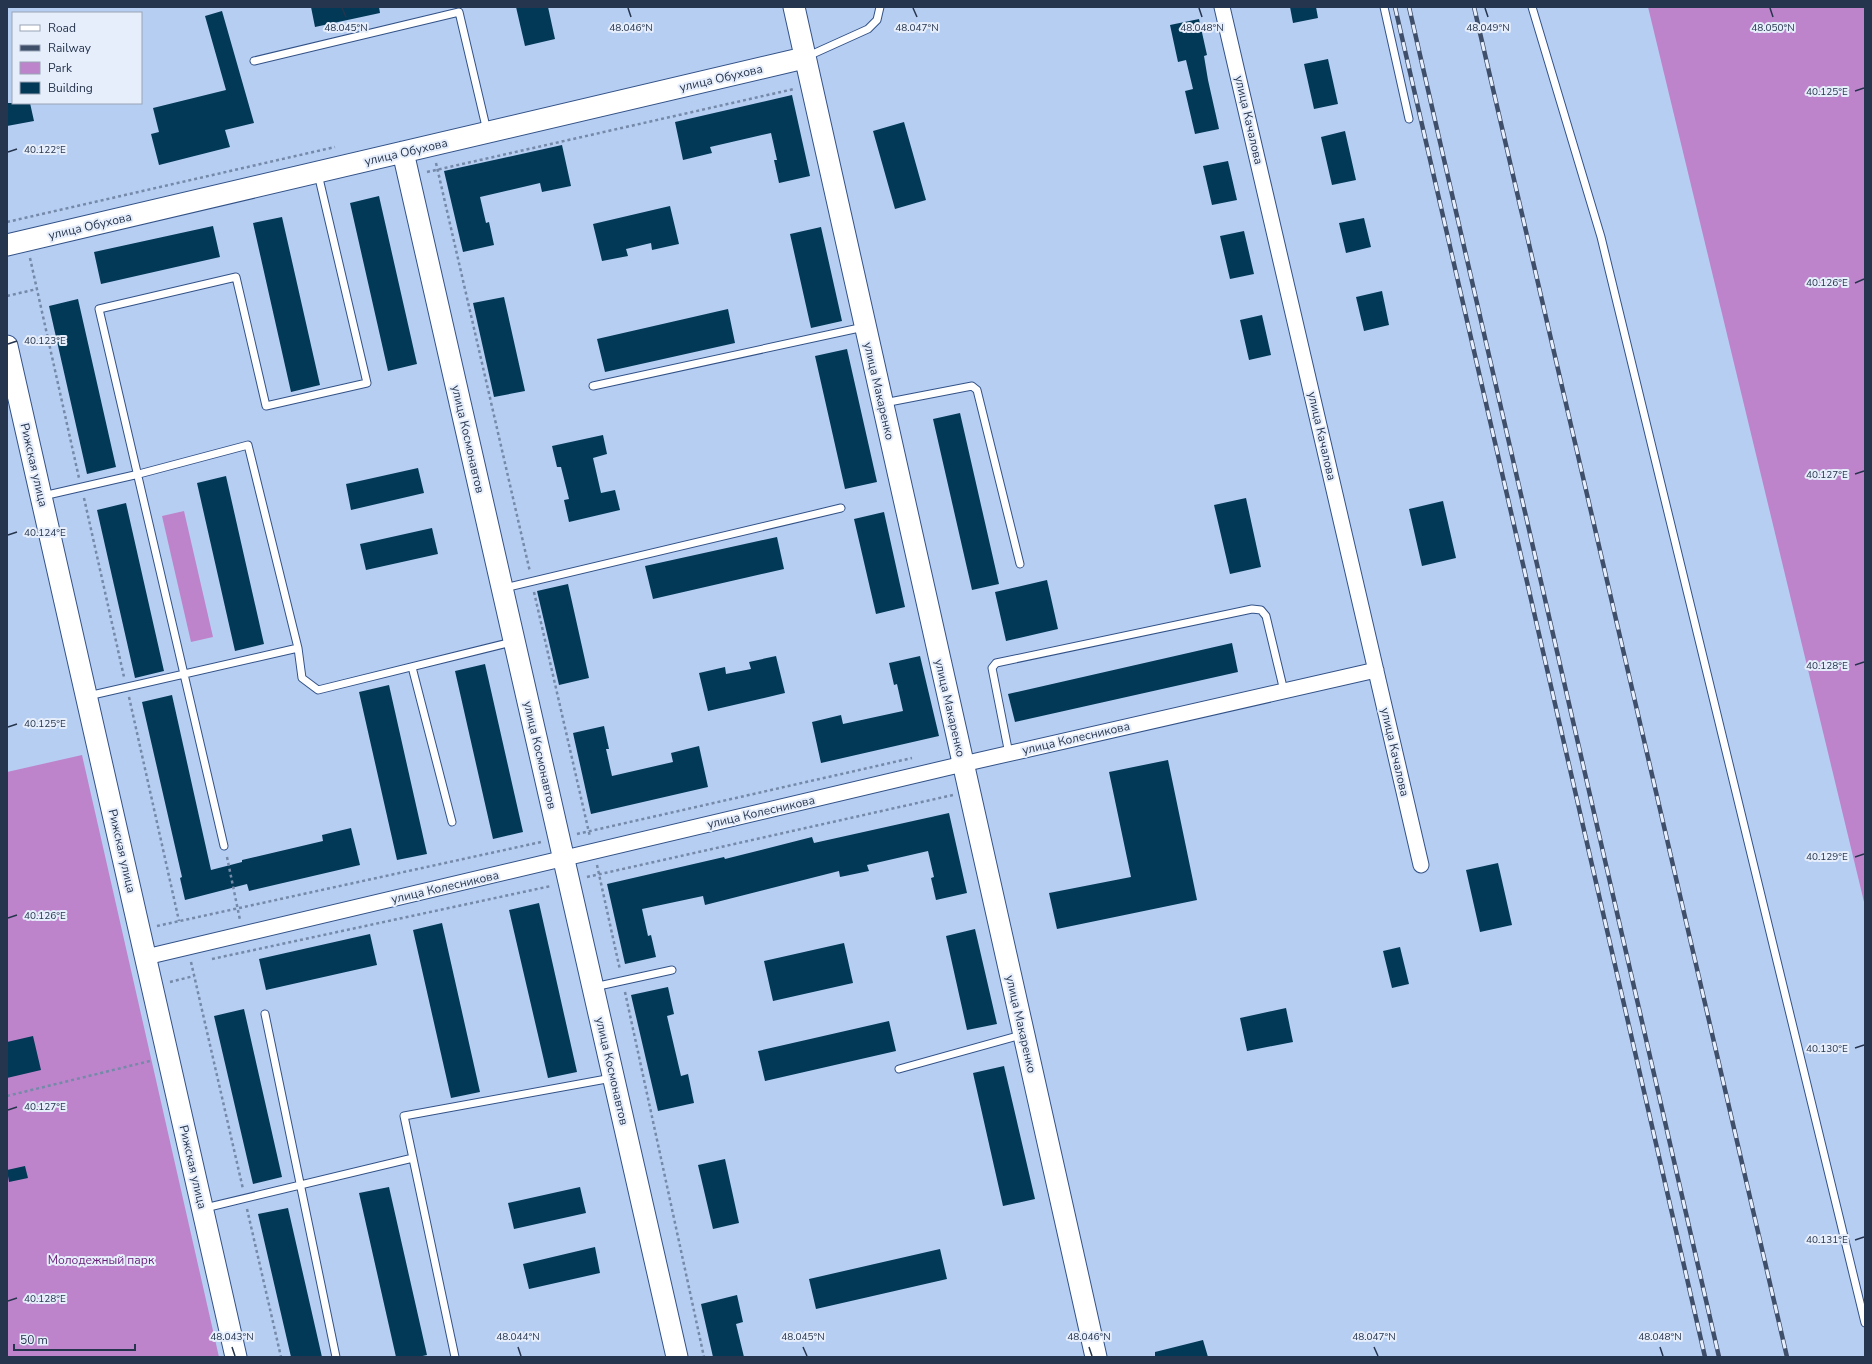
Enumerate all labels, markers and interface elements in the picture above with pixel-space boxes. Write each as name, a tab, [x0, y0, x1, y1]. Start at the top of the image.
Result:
legend	[12, 12, 142, 104]
text: Road	[48, 20, 76, 36]
text: 48.045°N	[324, 21, 368, 35]
text: 48.046°N	[609, 21, 653, 35]
text: 48.047°N	[895, 21, 939, 35]
text: 48.048°N	[1180, 21, 1224, 35]
text: 48.049°N	[1466, 21, 1510, 35]
text: 48.050°N	[1751, 21, 1795, 35]
text: Railway	[48, 40, 92, 56]
text: Park	[48, 60, 73, 76]
street label: улица Обухова	[678, 61, 764, 95]
street label: улица Качалова	[1231, 74, 1267, 166]
text: Building	[48, 80, 93, 96]
text: 40.125°E	[1806, 85, 1848, 99]
street label: улица Обухова	[363, 135, 449, 169]
text: 40.122°E	[24, 143, 66, 157]
street label: улица Обухова	[47, 209, 133, 243]
text: 40.126°E	[1806, 276, 1848, 290]
text: 40.123°E	[24, 334, 66, 348]
street label: улица Макаренко	[860, 341, 898, 442]
street label: улица Космонавтов	[448, 384, 488, 495]
street label: улица Качалова	[1304, 390, 1340, 482]
street label: Рижская улица	[17, 422, 51, 508]
text: 40.127°E	[1806, 468, 1848, 482]
text: 40.124°E	[24, 526, 66, 540]
street label: улица Макаренко	[931, 658, 969, 759]
text: 40.128°E	[1806, 659, 1848, 673]
street label: улица Космонавтов	[520, 700, 560, 811]
street label: улица Качалова	[1377, 706, 1413, 798]
text: 40.125°E	[24, 717, 66, 731]
street label: улица Колесникова	[1021, 718, 1131, 758]
street label: улица Колесникова	[706, 792, 816, 832]
street label: Рижская улица	[105, 808, 139, 894]
text: 40.129°E	[1806, 850, 1848, 864]
street label: улица Колесникова	[390, 867, 500, 907]
text: 40.126°E	[24, 909, 66, 923]
street label: улица Макаренко	[1002, 974, 1040, 1075]
street label: улица Космонавтов	[592, 1016, 632, 1127]
text: 40.130°E	[1806, 1042, 1848, 1056]
text: 40.127°E	[24, 1100, 66, 1114]
street label: Рижская улица	[176, 1124, 210, 1210]
text: 40.131°E	[1806, 1233, 1848, 1247]
park label: Молодежный парк	[48, 1252, 155, 1268]
text: 40.128°E	[24, 1292, 66, 1306]
scale bar	[14, 1326, 135, 1352]
text: 48.043°N	[210, 1330, 254, 1344]
text: 48.044°N	[496, 1330, 540, 1344]
text: 48.045°N	[781, 1330, 825, 1344]
text: 48.046°N	[1067, 1330, 1111, 1344]
text: 48.047°N	[1352, 1330, 1396, 1344]
text: 48.048°N	[1638, 1330, 1682, 1344]
text: 50 m	[20, 1332, 48, 1348]

